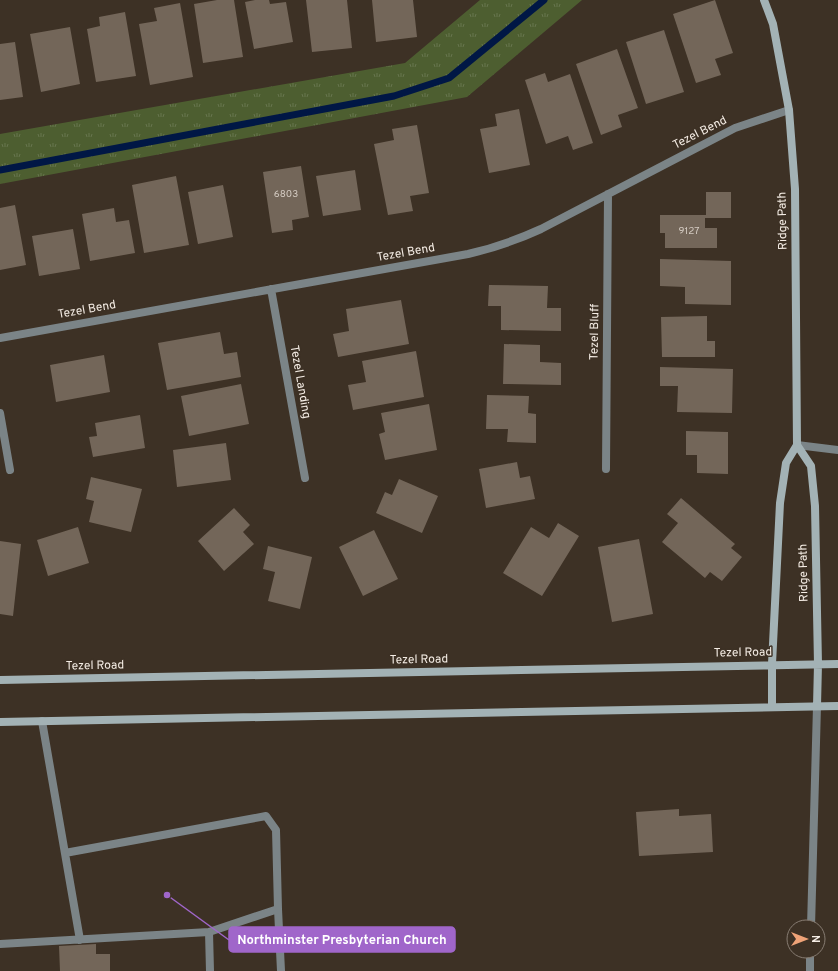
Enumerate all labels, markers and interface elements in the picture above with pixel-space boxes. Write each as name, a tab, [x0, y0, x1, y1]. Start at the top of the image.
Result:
street label: Tezel Bend	[670, 113, 730, 153]
house number: 6803	[274, 188, 298, 201]
street label: Ridge Path	[774, 192, 792, 250]
house number: 9127	[679, 225, 699, 238]
street label: Tezel Bend	[376, 240, 436, 266]
street label: Tezel Bend	[57, 297, 117, 323]
street label: Tezel Bluff	[587, 304, 603, 360]
street label: Tezel Landing	[286, 344, 314, 420]
street label: Ridge Path	[795, 544, 813, 602]
street label: Tezel Road	[714, 644, 772, 662]
street label: Tezel Road	[390, 651, 448, 669]
street label: Tezel Road	[66, 657, 124, 675]
north arrow	[786, 919, 826, 959]
callout: Northminster Presbyterian Church	[229, 927, 455, 952]
text: Northminster Presbyterian Church	[237, 933, 447, 949]
text: N	[808, 935, 822, 943]

